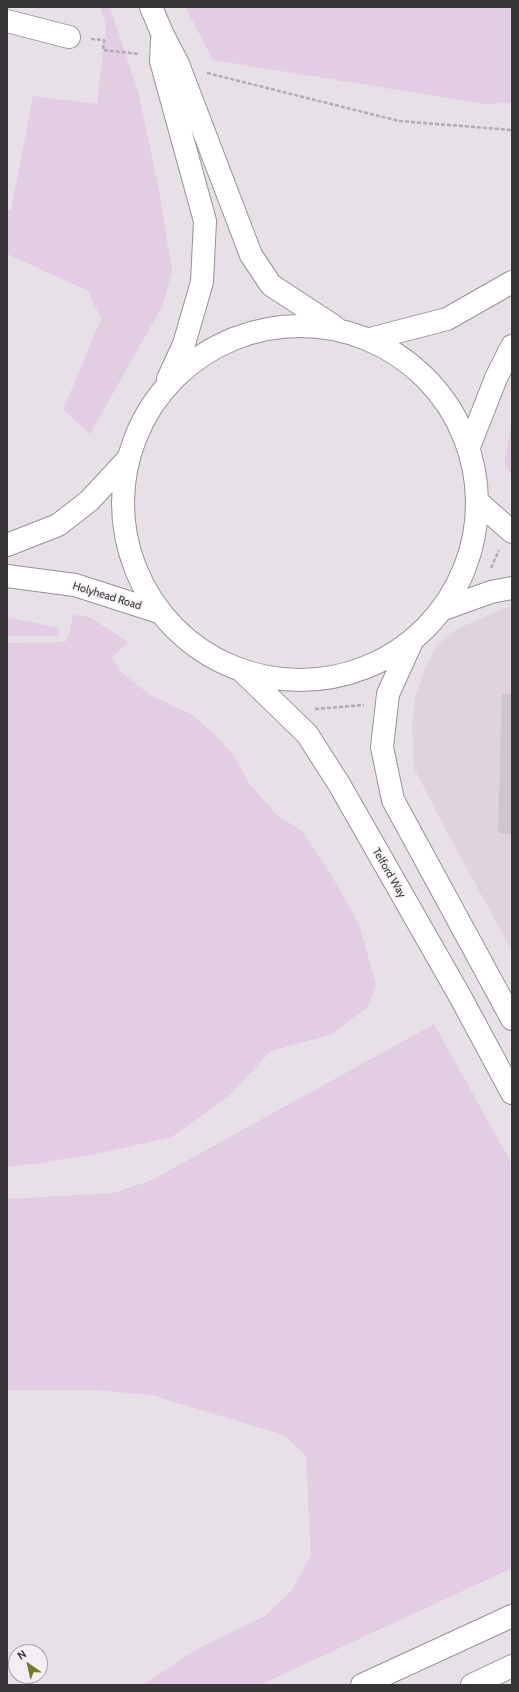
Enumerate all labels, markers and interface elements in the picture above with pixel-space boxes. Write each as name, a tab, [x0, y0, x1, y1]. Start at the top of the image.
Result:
street label: Holyhead Road	[71, 579, 143, 613]
street label: Telford Way	[369, 846, 409, 900]
north arrow	[8, 1644, 48, 1684]
text: N	[15, 1647, 29, 1663]

